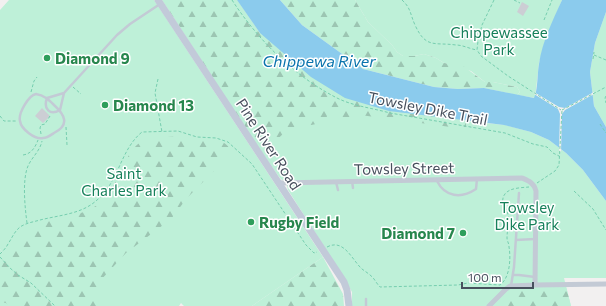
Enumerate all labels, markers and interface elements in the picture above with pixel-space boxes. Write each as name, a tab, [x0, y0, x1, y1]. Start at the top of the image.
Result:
park label: Chippewassee Park	[450, 23, 548, 58]
place label: Diamond 9	[55, 49, 130, 67]
water label: Chippewa River	[262, 51, 376, 70]
marker: Diamond 9	[42, 53, 52, 63]
street label: Towsley Dike Trail	[367, 88, 489, 128]
street label: Pine River Road	[233, 95, 305, 193]
place label: Diamond 13	[113, 96, 194, 114]
marker: Diamond 13	[100, 100, 110, 110]
street label: Towsley Street	[354, 158, 454, 178]
park label: Saint Charles Park	[81, 164, 167, 199]
park label: Towsley Dike Park	[495, 198, 559, 233]
place label: Rugby Field	[259, 213, 339, 231]
marker: Rugby Field	[246, 217, 256, 227]
place label: Diamond 7	[381, 224, 455, 242]
marker: Diamond 7	[458, 228, 468, 238]
scale bar	[462, 264, 533, 290]
text: 100 m	[468, 270, 502, 284]

